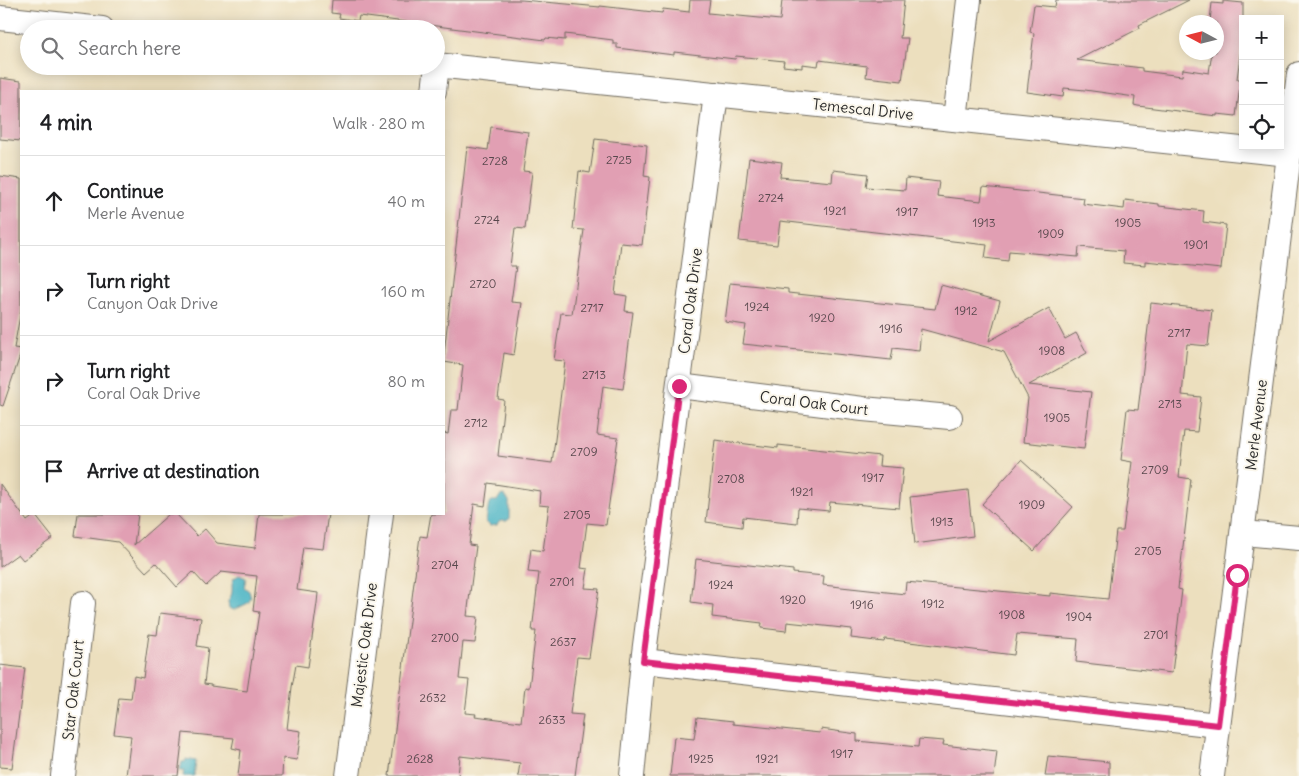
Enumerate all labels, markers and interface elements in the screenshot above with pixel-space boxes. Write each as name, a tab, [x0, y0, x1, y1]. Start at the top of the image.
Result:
north arrow	[1179, 15, 1224, 60]
map controls	[1239, 15, 1284, 150]
button: +	[1239, 15, 1284, 60]
search box	[20, 20, 445, 75]
icon: search	[38, 34, 66, 62]
text: Search here	[78, 36, 181, 60]
button: −	[1239, 60, 1284, 105]
street label: Temescal Drive	[812, 94, 914, 124]
button: locate	[1239, 105, 1284, 150]
text: 4 min	[40, 109, 92, 136]
text: Walk · 280 m	[333, 113, 425, 133]
house number: 2725	[606, 152, 632, 167]
house number: 2728	[482, 153, 508, 168]
text: Continue	[87, 179, 164, 203]
icon: ahead	[40, 187, 68, 215]
house number: 2724	[758, 190, 784, 205]
text: 40 m	[387, 191, 425, 211]
text: Merle Avenue	[87, 203, 185, 223]
house number: 1921	[823, 203, 847, 218]
house number: 1917	[896, 204, 918, 219]
house number: 2724	[474, 212, 500, 227]
house number: 1913	[972, 215, 996, 230]
house number: 1905	[1115, 215, 1141, 230]
house number: 1909	[1038, 226, 1064, 241]
house number: 1901	[1184, 237, 1208, 252]
street label: Coral Oak Drive	[674, 247, 706, 355]
text: Turn right	[87, 269, 170, 293]
house number: 2720	[470, 276, 497, 291]
icon: right	[40, 277, 68, 305]
text: 160 m	[381, 281, 425, 301]
text: Canyon Oak Drive	[87, 293, 218, 313]
house number: 1924	[745, 299, 770, 314]
house number: 2717	[580, 300, 604, 315]
house number: 1912	[954, 303, 978, 318]
house number: 1920	[809, 310, 835, 325]
house number: 1916	[879, 321, 903, 336]
house number: 2717	[1167, 325, 1191, 340]
house number: 1908	[1039, 343, 1065, 358]
text: Turn right	[87, 359, 170, 383]
icon: right	[40, 367, 68, 395]
house number: 2713	[582, 367, 606, 382]
text: 80 m	[387, 371, 425, 391]
route end	[668, 375, 691, 398]
street label: Merle Avenue	[1241, 378, 1271, 472]
text: Coral Oak Drive	[87, 383, 201, 403]
street label: Coral Oak Court	[759, 387, 869, 419]
house number: 2713	[1158, 396, 1182, 411]
house number: 1905	[1044, 410, 1070, 425]
house number: 2712	[464, 415, 488, 430]
house number: 2709	[570, 444, 598, 459]
icon: arrive	[40, 457, 68, 485]
text: Arrive at destination	[87, 459, 260, 483]
house number: 2709	[1141, 462, 1169, 477]
house number: 1917	[862, 470, 884, 485]
house number: 2708	[717, 471, 745, 486]
house number: 1921	[790, 484, 814, 499]
house number: 1909	[1019, 497, 1045, 512]
house number: 2705	[563, 507, 591, 522]
house number: 1913	[930, 514, 954, 529]
house number: 2705	[1134, 543, 1162, 558]
house number: 2704	[431, 557, 459, 572]
route start	[1226, 564, 1249, 587]
house number: 2701	[549, 574, 575, 589]
house number: 1924	[709, 577, 734, 592]
street label: Majestic Oak Drive	[347, 582, 381, 708]
house number: 1920	[780, 592, 806, 607]
house number: 1912	[921, 596, 945, 611]
house number: 1916	[850, 597, 874, 612]
house number: 1908	[999, 607, 1025, 622]
house number: 1904	[1066, 609, 1092, 624]
house number: 2701	[1143, 627, 1169, 642]
house number: 2700	[431, 630, 459, 645]
house number: 2637	[550, 634, 576, 649]
street label: Star Oak Court	[58, 639, 88, 741]
house number: 2632	[420, 690, 447, 705]
house number: 2633	[538, 712, 566, 727]
house number: 1917	[831, 746, 853, 761]
house number: 2628	[407, 751, 434, 766]
house number: 1925	[688, 751, 714, 766]
house number: 1921	[755, 751, 779, 766]

